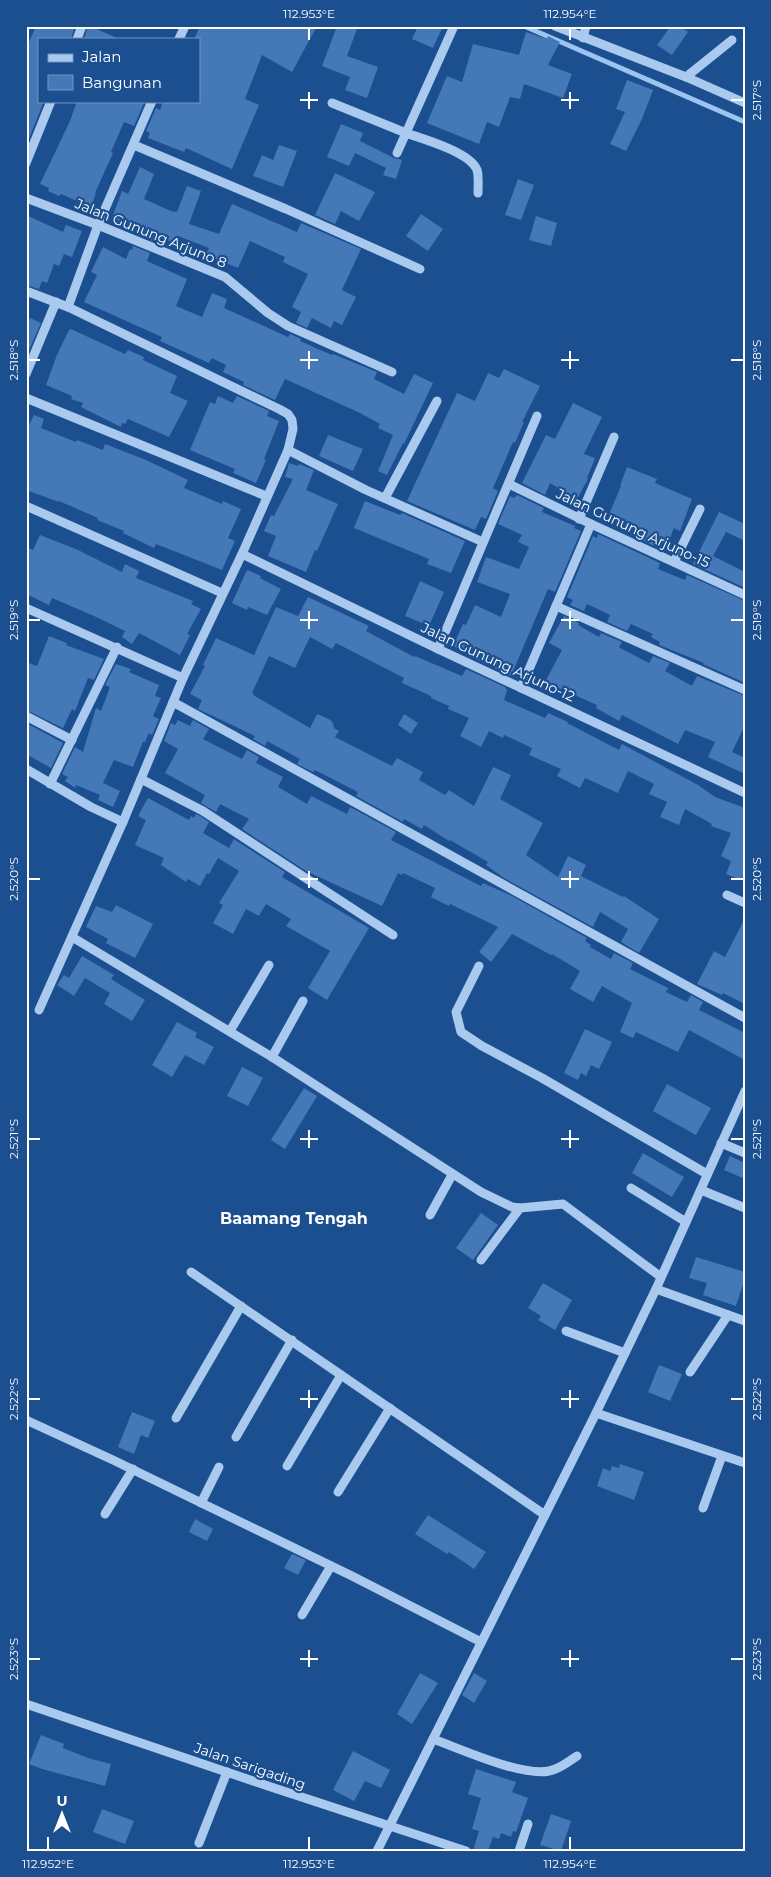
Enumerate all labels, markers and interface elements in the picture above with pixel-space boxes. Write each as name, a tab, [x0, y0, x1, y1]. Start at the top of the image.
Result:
text: 112.953°E	[283, 6, 335, 21]
text: 112.954°E	[544, 6, 596, 21]
legend	[38, 38, 200, 102]
text: Jalan	[81, 47, 121, 66]
text: Bangunan	[82, 73, 162, 92]
text: 2.517°S	[749, 80, 764, 120]
street label: Jalan Gunung Arjuno 8	[72, 194, 230, 272]
text: 2.518°S	[6, 340, 21, 380]
text: 2.518°S	[749, 340, 764, 380]
street label: Jalan Gunung Arjuno-15	[552, 484, 713, 572]
text: 2.519°S	[6, 600, 21, 640]
text: 2.519°S	[749, 600, 764, 640]
street label: Jalan Gunung Arjuno-12	[417, 618, 578, 706]
text: 2.520°S	[6, 857, 21, 901]
text: 2.520°S	[749, 857, 764, 901]
text: 2.521°S	[6, 1119, 21, 1159]
text: 2.521°S	[749, 1119, 764, 1159]
district label: Baamang Tengah	[220, 1209, 368, 1228]
text: 2.522°S	[6, 1378, 21, 1420]
text: 2.522°S	[749, 1378, 764, 1420]
text: 2.523°S	[6, 1638, 21, 1680]
text: 2.523°S	[749, 1638, 764, 1680]
street label: Jalan Sarigading	[191, 1738, 308, 1794]
north arrow	[38, 1790, 88, 1840]
text: U	[56, 1792, 68, 1810]
text: 112.952°E	[22, 1856, 74, 1871]
text: 112.953°E	[283, 1856, 335, 1871]
text: 112.954°E	[544, 1856, 596, 1871]

